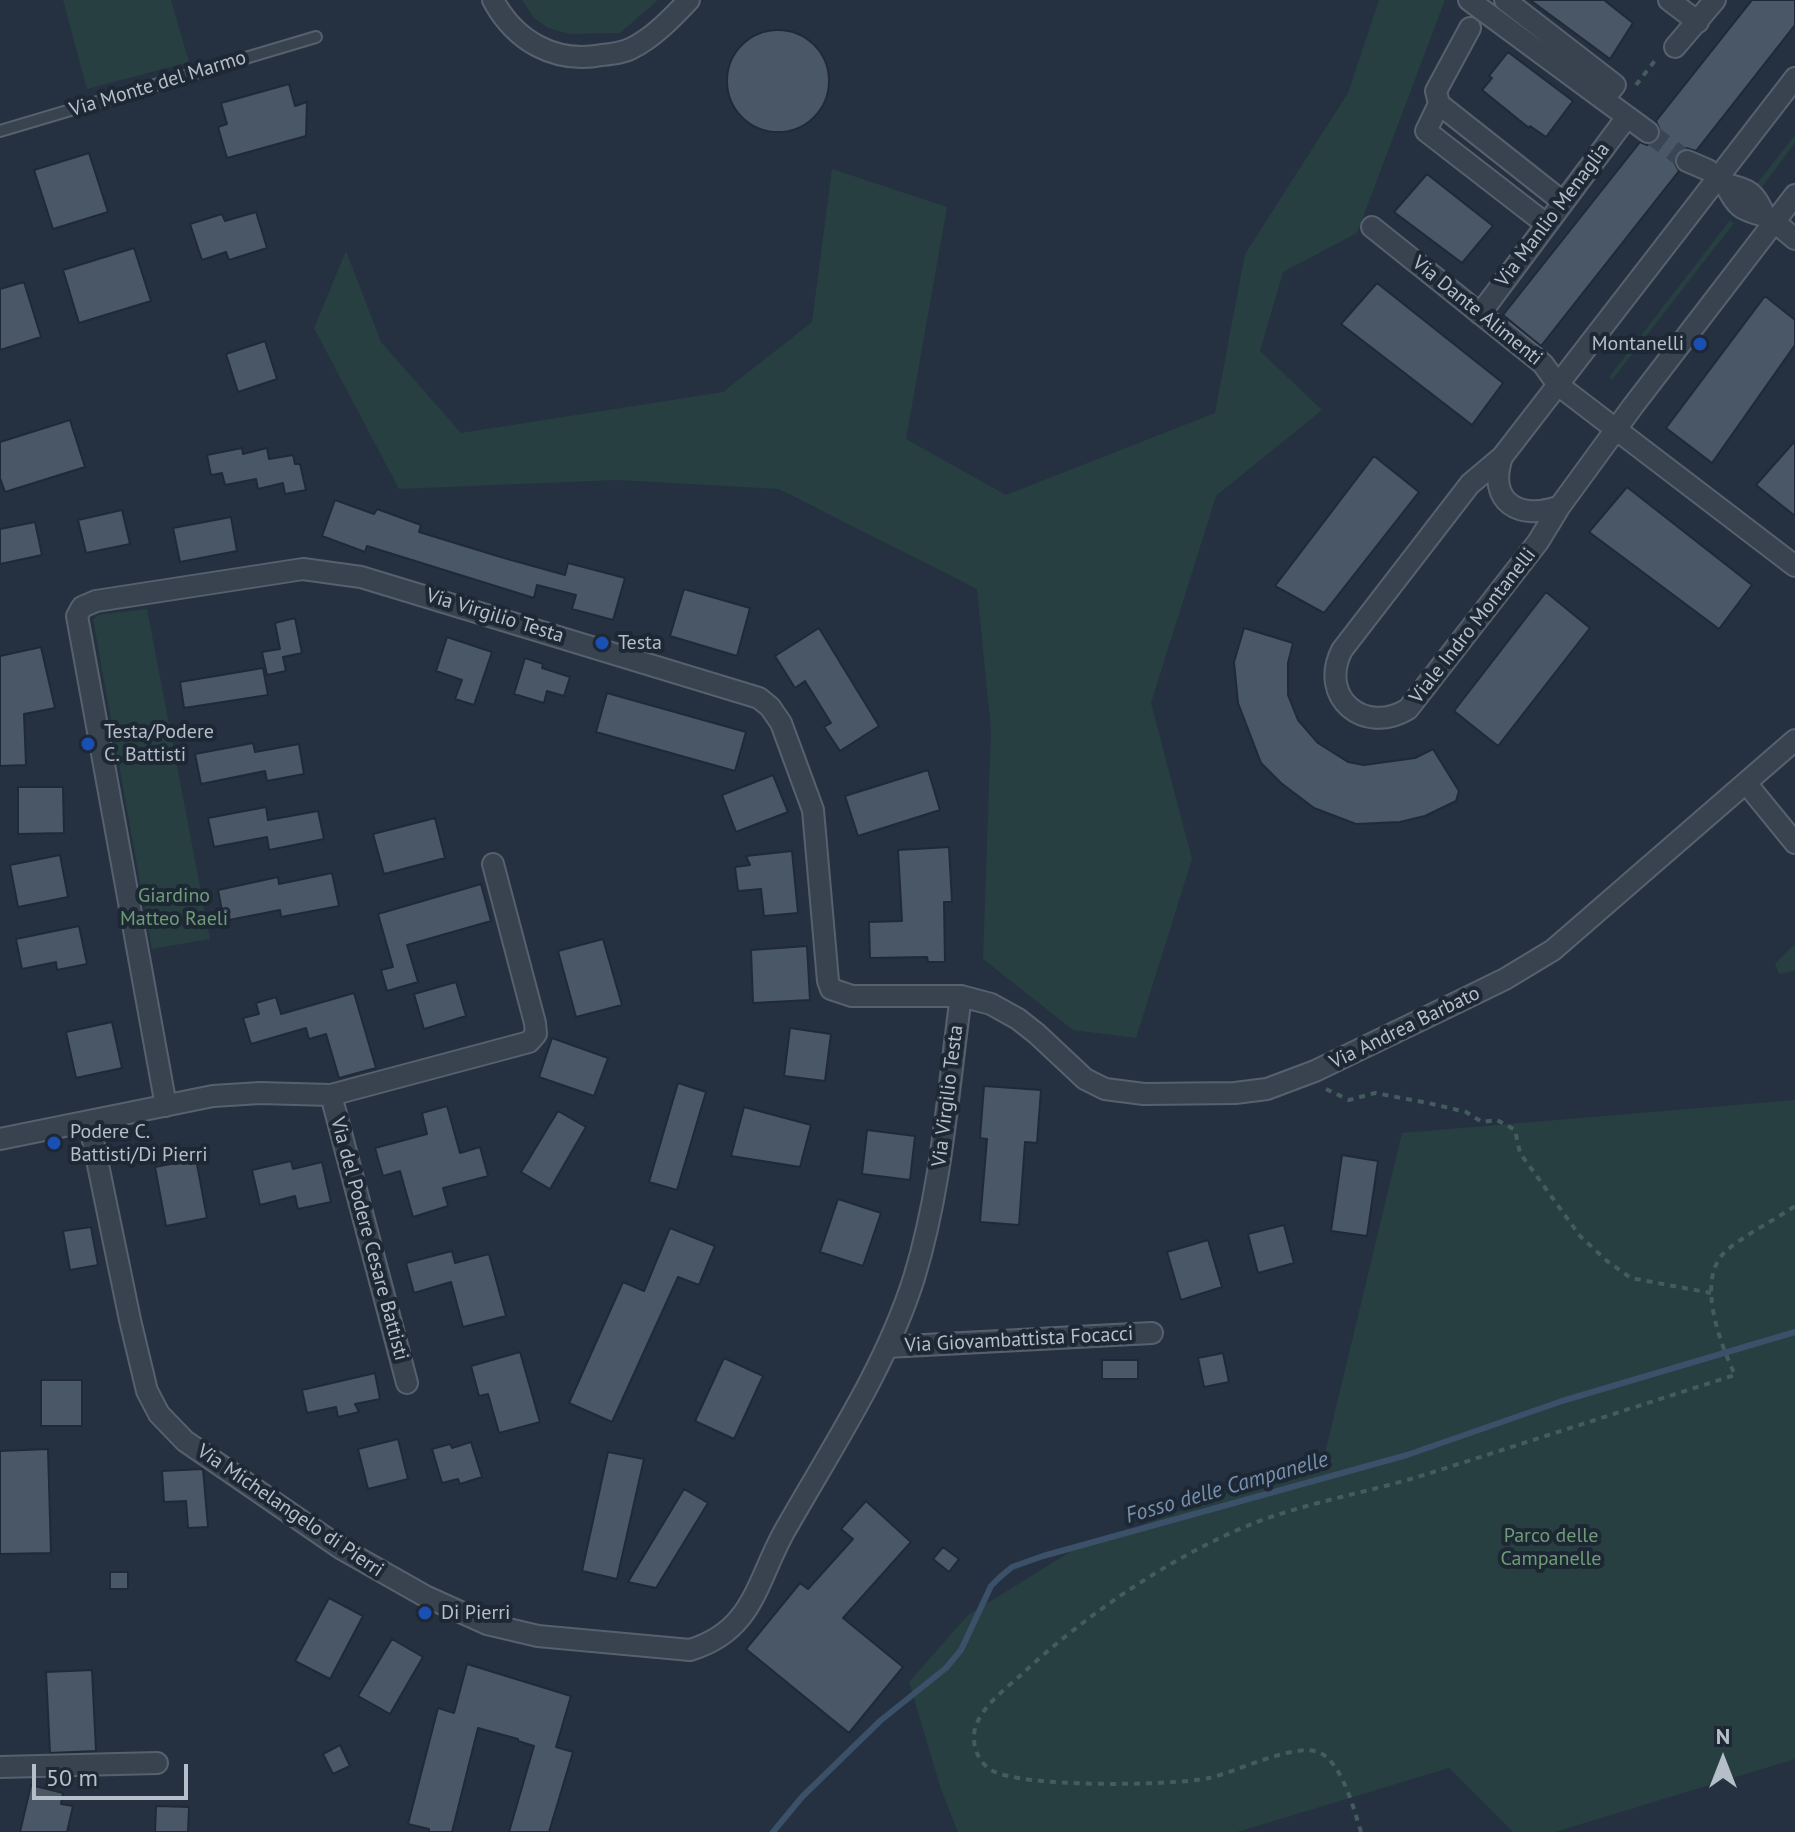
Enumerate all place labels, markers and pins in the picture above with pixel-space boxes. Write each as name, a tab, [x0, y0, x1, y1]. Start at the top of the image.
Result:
place label: Montanelli	[1592, 332, 1684, 356]
marker: Montanelli	[1691, 335, 1709, 353]
place label: Testa	[618, 631, 662, 655]
marker: Testa	[593, 634, 611, 652]
place label: Testa/Podere C. Battisti	[104, 720, 214, 767]
marker: Testa/Podere C. Battisti	[79, 735, 97, 753]
place label: Podere C. Battisti/Di Pierri	[70, 1120, 208, 1167]
marker: Podere C. Battisti/Di Pierri	[45, 1134, 63, 1152]
place label: Di Pierri	[441, 1601, 510, 1625]
marker: Di Pierri	[416, 1604, 434, 1622]

